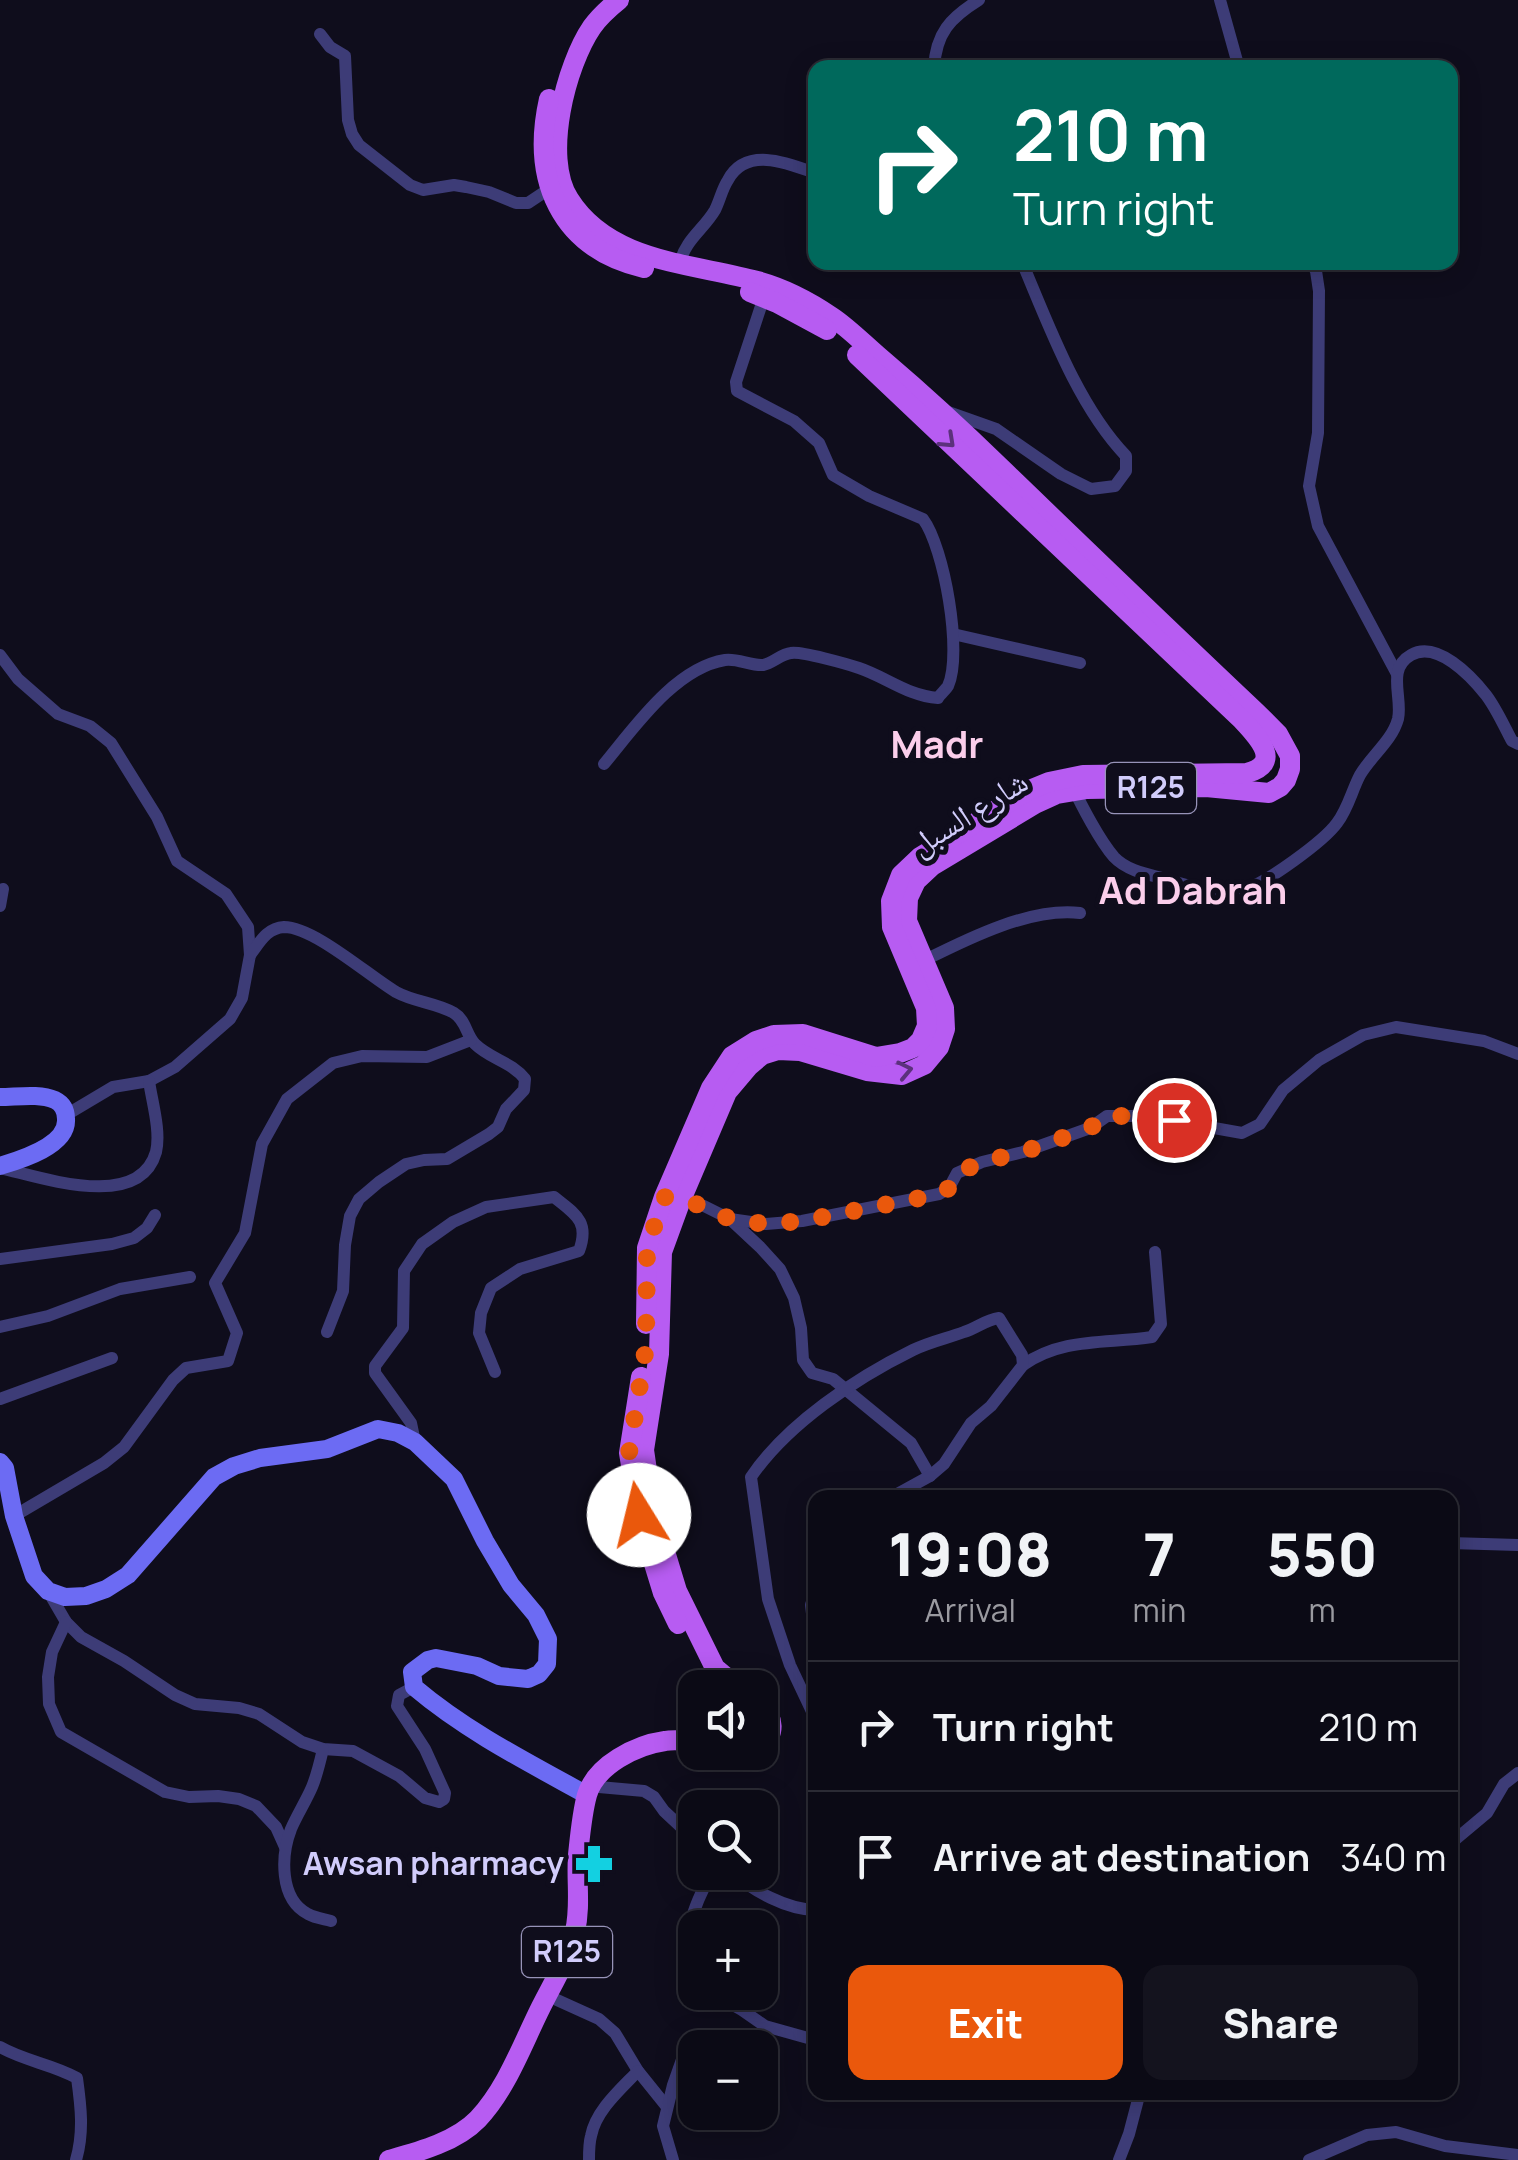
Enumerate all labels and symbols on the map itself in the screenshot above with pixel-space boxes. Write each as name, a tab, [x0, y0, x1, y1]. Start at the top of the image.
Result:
one-way arrow	[937, 429, 955, 447]
district label: Madr	[891, 717, 984, 769]
street label: شارع السبل	[901, 759, 1036, 866]
road number: R125	[1106, 763, 1196, 813]
district label: Ad Dabrah	[1099, 863, 1287, 915]
one-way arrow	[896, 1061, 913, 1082]
pin	[1132, 1078, 1217, 1163]
position arrow	[587, 1463, 691, 1567]
place label: Awsan pharmacy	[303, 1841, 564, 1885]
pharmacy icon: Awsan pharmacy	[573, 1843, 615, 1885]
road number: R125	[522, 1927, 612, 1977]

